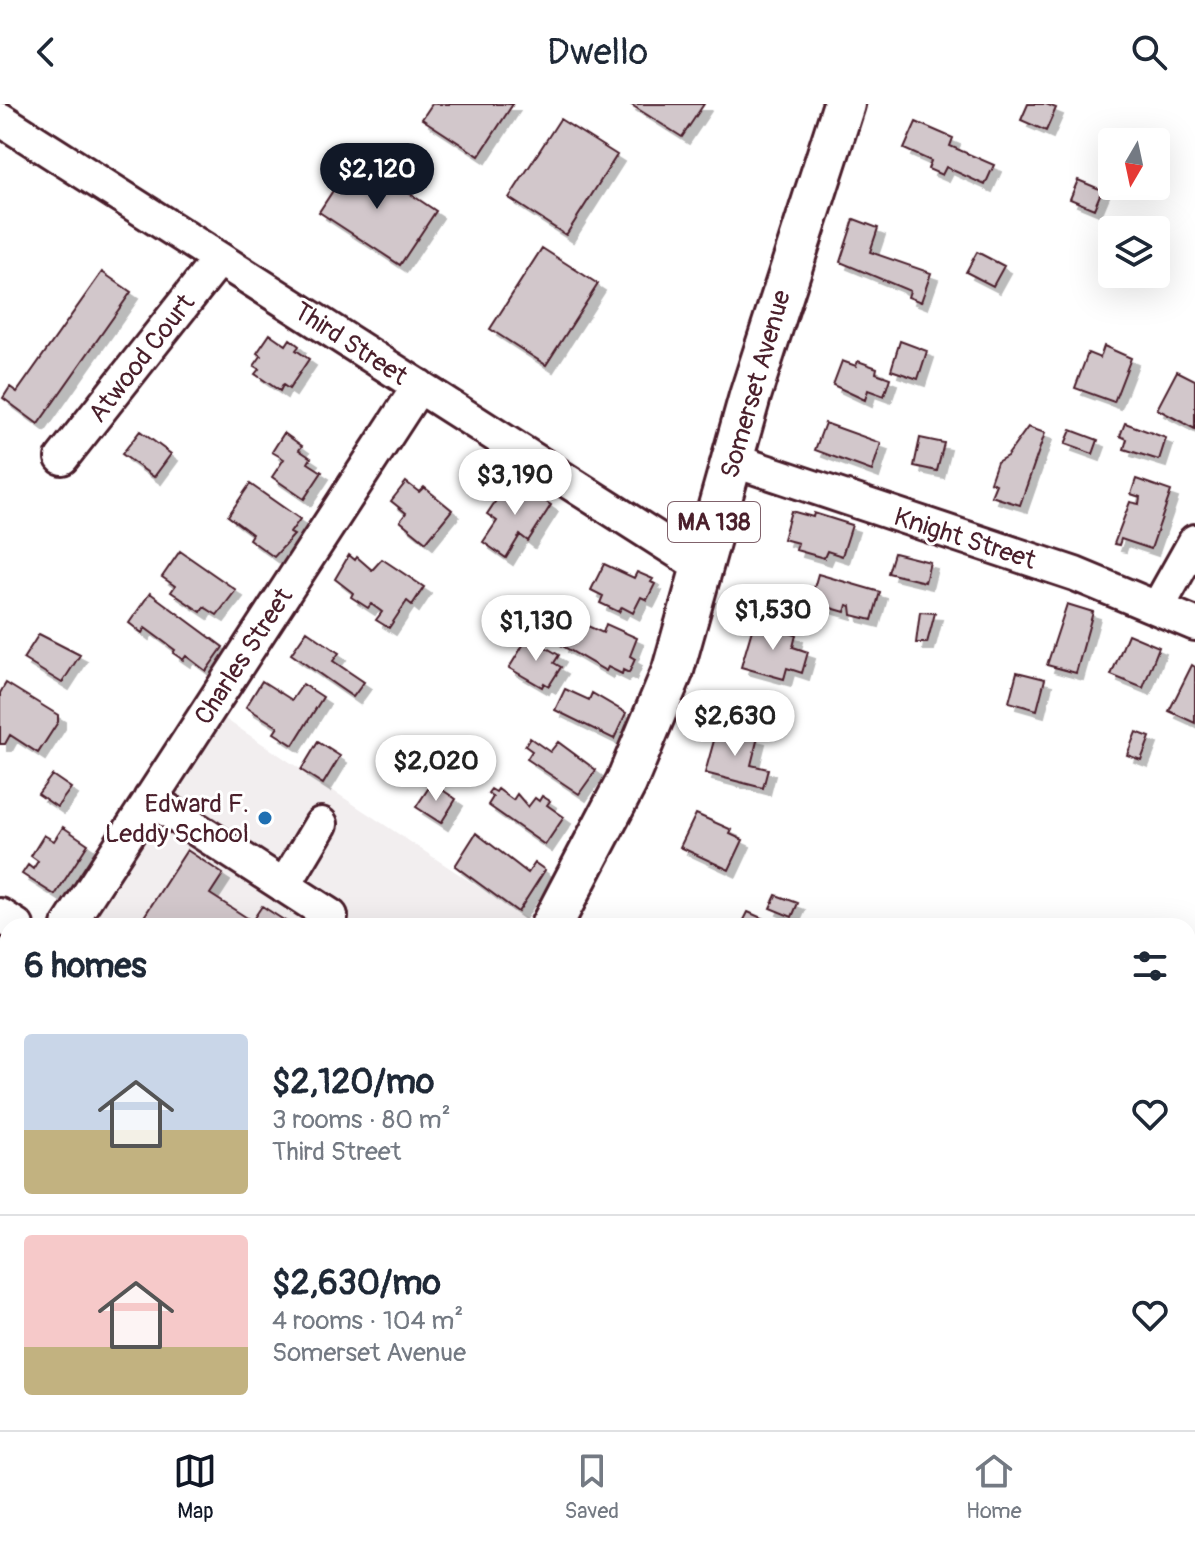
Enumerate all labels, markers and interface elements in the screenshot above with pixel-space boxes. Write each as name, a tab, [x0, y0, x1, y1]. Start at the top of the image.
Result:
icon: back	[24, 30, 68, 74]
text: Dwello	[547, 30, 648, 75]
icon: search	[1127, 30, 1171, 74]
north arrow	[1098, 128, 1170, 200]
map controls	[1098, 128, 1170, 288]
pin: $2,120	[312, 143, 442, 211]
text: $2,120	[338, 153, 416, 185]
button: layers	[1098, 216, 1170, 288]
street label: Somerset Avenue	[714, 286, 798, 482]
street label: Atwood Court	[82, 288, 202, 429]
street label: Third Street	[288, 295, 414, 393]
pin: $3,190	[450, 449, 580, 517]
text: $3,190	[477, 459, 553, 491]
street label: Knight Street	[890, 501, 1040, 577]
road number: MA 138	[668, 502, 760, 542]
street label: Charles Street	[188, 582, 300, 731]
pin: $1,530	[708, 584, 838, 652]
text: $1,530	[734, 594, 812, 626]
pin: $1,130	[471, 595, 601, 663]
text: $1,130	[499, 605, 573, 637]
pin: $2,630	[670, 690, 800, 758]
text: $2,630	[694, 700, 776, 732]
pin: $2,020	[371, 735, 501, 803]
text: $2,020	[393, 745, 479, 777]
place label: Edward F. Leddy School	[105, 788, 249, 850]
marker: Edward F. Leddy School	[256, 809, 274, 827]
icon: filters	[1128, 944, 1172, 988]
text: 6 homes	[24, 945, 147, 988]
text: $2,120/mo	[272, 1061, 434, 1104]
icon: home	[88, 1066, 184, 1162]
icon: heart	[1128, 1092, 1172, 1136]
text: 3 rooms · 80 m²	[272, 1104, 451, 1136]
text: Third Street	[272, 1136, 401, 1168]
text: $2,630/mo	[272, 1262, 441, 1305]
icon: home	[88, 1267, 184, 1363]
icon: heart	[1128, 1293, 1172, 1337]
text: 4 rooms · 104 m²	[272, 1305, 463, 1337]
text: Somerset Avenue	[272, 1337, 466, 1369]
tab: Map	[173, 1449, 217, 1525]
tab: Saved	[564, 1449, 619, 1525]
tab: Home	[966, 1449, 1021, 1525]

